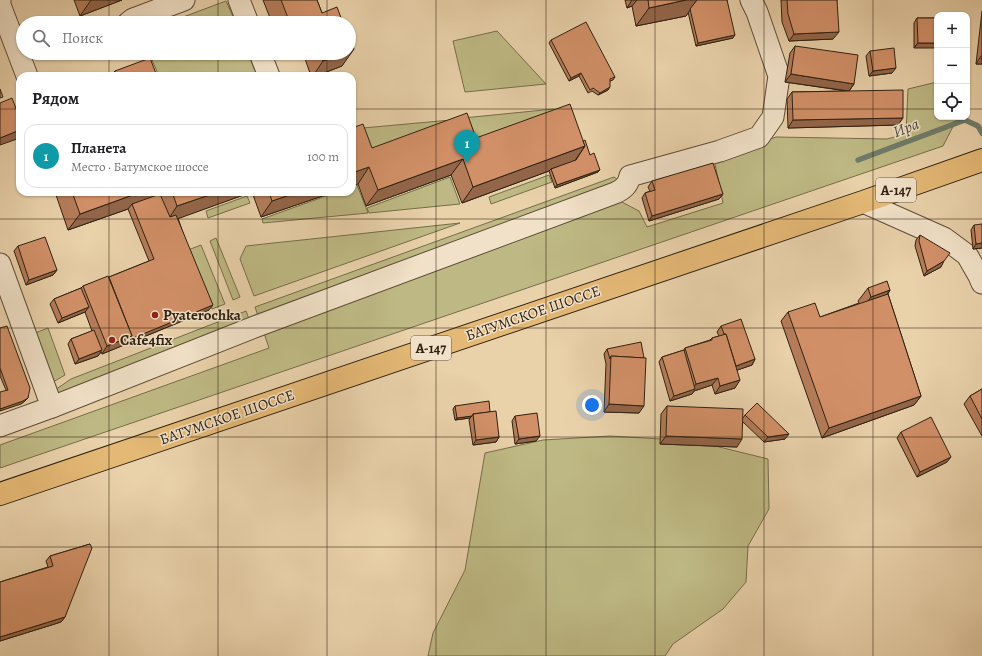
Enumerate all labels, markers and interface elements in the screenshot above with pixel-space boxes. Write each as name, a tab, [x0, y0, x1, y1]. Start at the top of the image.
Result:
map controls	[934, 12, 970, 120]
button: +	[934, 12, 970, 48]
search box	[16, 16, 356, 60]
icon: search	[30, 27, 52, 49]
text: Поиск	[62, 28, 103, 48]
button: −	[934, 48, 970, 84]
button: locate	[934, 84, 970, 120]
text: Рядом	[32, 87, 79, 110]
water label: Ира	[890, 113, 922, 143]
pin: 1	[454, 130, 480, 163]
text: Планета	[71, 138, 126, 158]
text: 1	[44, 148, 48, 165]
text: 100 m	[307, 148, 339, 165]
text: Место · Батумское шоссе	[71, 158, 209, 175]
road number: А-147	[876, 178, 916, 202]
street label: БАТУМСКОЕ ШОССЕ	[463, 281, 603, 345]
place label: Pyaterochka	[163, 305, 242, 325]
marker: Pyaterochka	[150, 310, 160, 320]
place label: Cafe4fix	[120, 330, 173, 350]
marker: Cafe4fix	[107, 335, 117, 345]
road number: А-147	[411, 336, 451, 360]
street label: БАТУМСКОЕ ШОССЕ	[157, 385, 297, 449]
your location	[582, 395, 602, 415]

